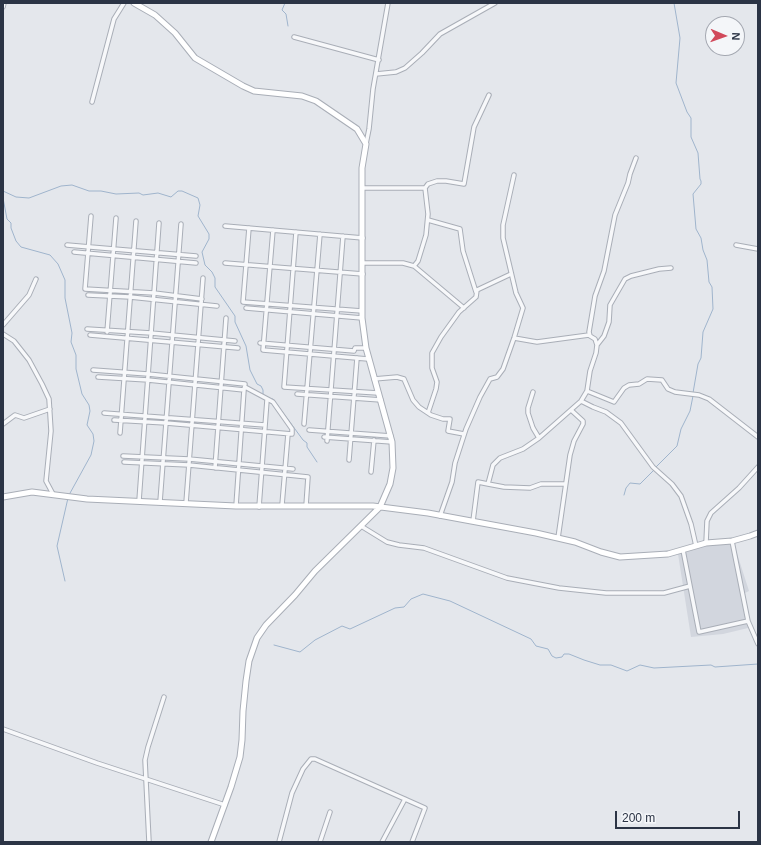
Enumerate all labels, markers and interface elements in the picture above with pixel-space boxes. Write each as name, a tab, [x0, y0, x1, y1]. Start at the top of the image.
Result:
north arrow	[705, 16, 745, 56]
text: N	[730, 32, 742, 41]
scale bar	[617, 803, 742, 829]
text: 200 m	[622, 811, 655, 825]

